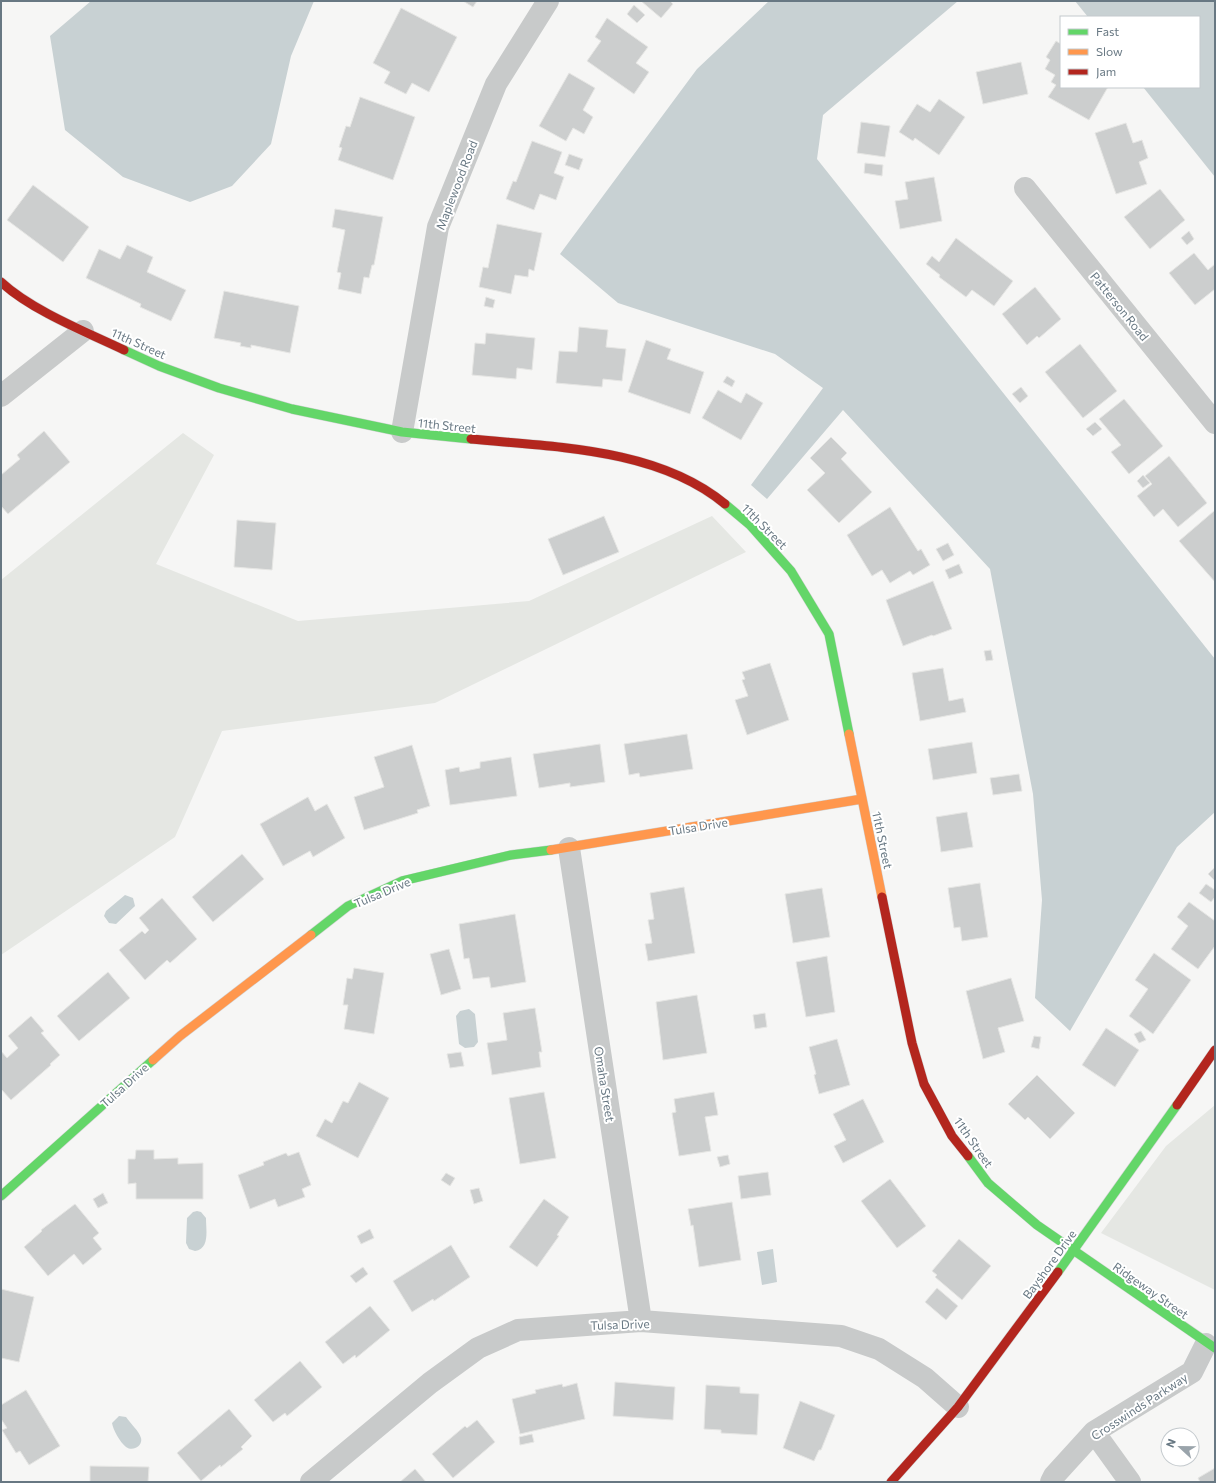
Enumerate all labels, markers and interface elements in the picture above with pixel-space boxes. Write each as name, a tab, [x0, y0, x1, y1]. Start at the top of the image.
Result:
legend	[1060, 16, 1200, 88]
text: Fast	[1096, 24, 1119, 38]
text: Slow	[1096, 44, 1123, 58]
text: Jam	[1096, 64, 1116, 79]
street label: Maplewood Road	[432, 138, 480, 232]
street label: Patterson Road	[1088, 269, 1152, 343]
street label: 11th Street	[110, 325, 169, 361]
street label: 11th Street	[417, 415, 477, 435]
street label: 11th Street	[739, 500, 791, 552]
street label: 11th Street	[870, 810, 896, 870]
street label: Tulsa Drive	[668, 814, 728, 838]
street label: Tulsa Drive	[352, 874, 412, 910]
street label: Omaha Street	[592, 1045, 618, 1123]
street label: Tulsa Drive	[97, 1060, 151, 1110]
street label: 11th Street	[952, 1114, 996, 1170]
street label: Bayshore Drive	[1019, 1227, 1079, 1301]
street label: Ridgeway Street	[1111, 1259, 1191, 1321]
street label: Tulsa Drive	[590, 1316, 650, 1332]
street label: Crosswinds Parkway	[1088, 1370, 1190, 1442]
north arrow	[1160, 1427, 1200, 1467]
text: N	[1163, 1437, 1178, 1449]

